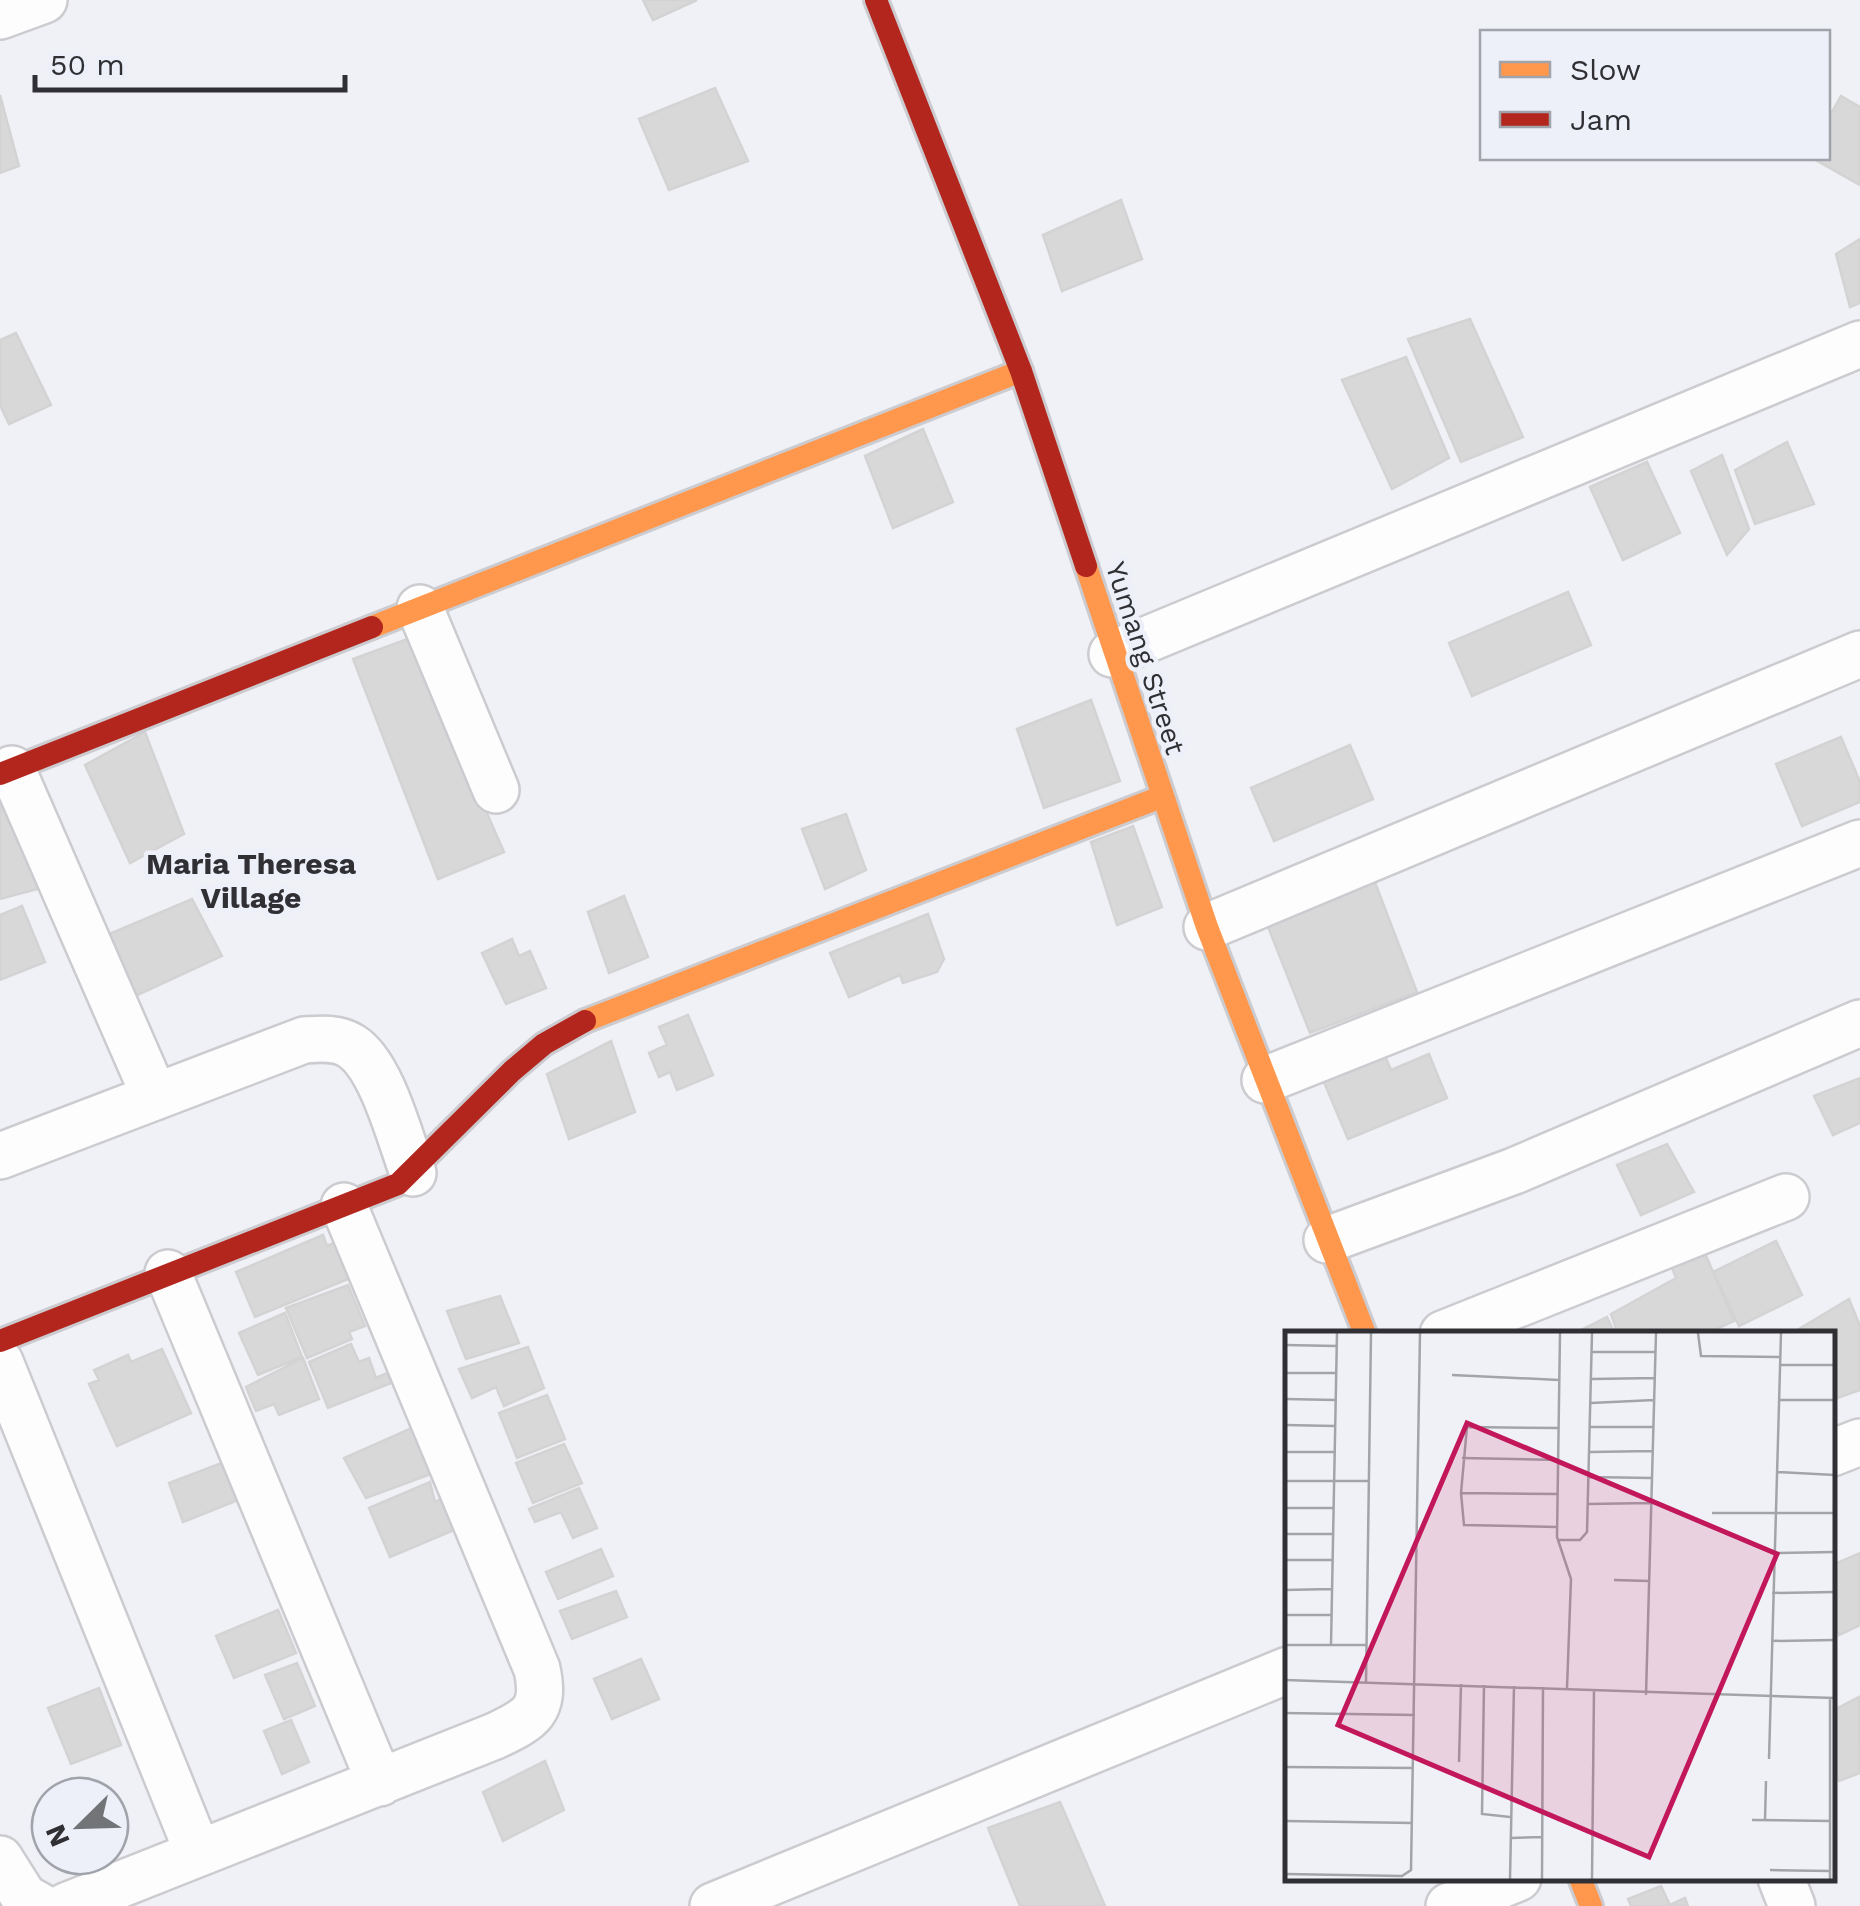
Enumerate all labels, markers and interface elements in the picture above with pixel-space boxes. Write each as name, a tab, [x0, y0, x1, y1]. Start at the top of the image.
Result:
scale bar	[35, 30, 345, 92]
legend	[1480, 30, 1830, 160]
text: 50 m	[50, 47, 125, 82]
text: Slow	[1570, 52, 1641, 87]
text: Jam	[1570, 102, 1632, 137]
street label: Yumang Street	[1099, 558, 1192, 759]
district label: Maria Theresa Village	[146, 846, 357, 915]
inset map	[1285, 1331, 1835, 1881]
north arrow	[30, 1776, 130, 1876]
text: N	[38, 1820, 77, 1852]

